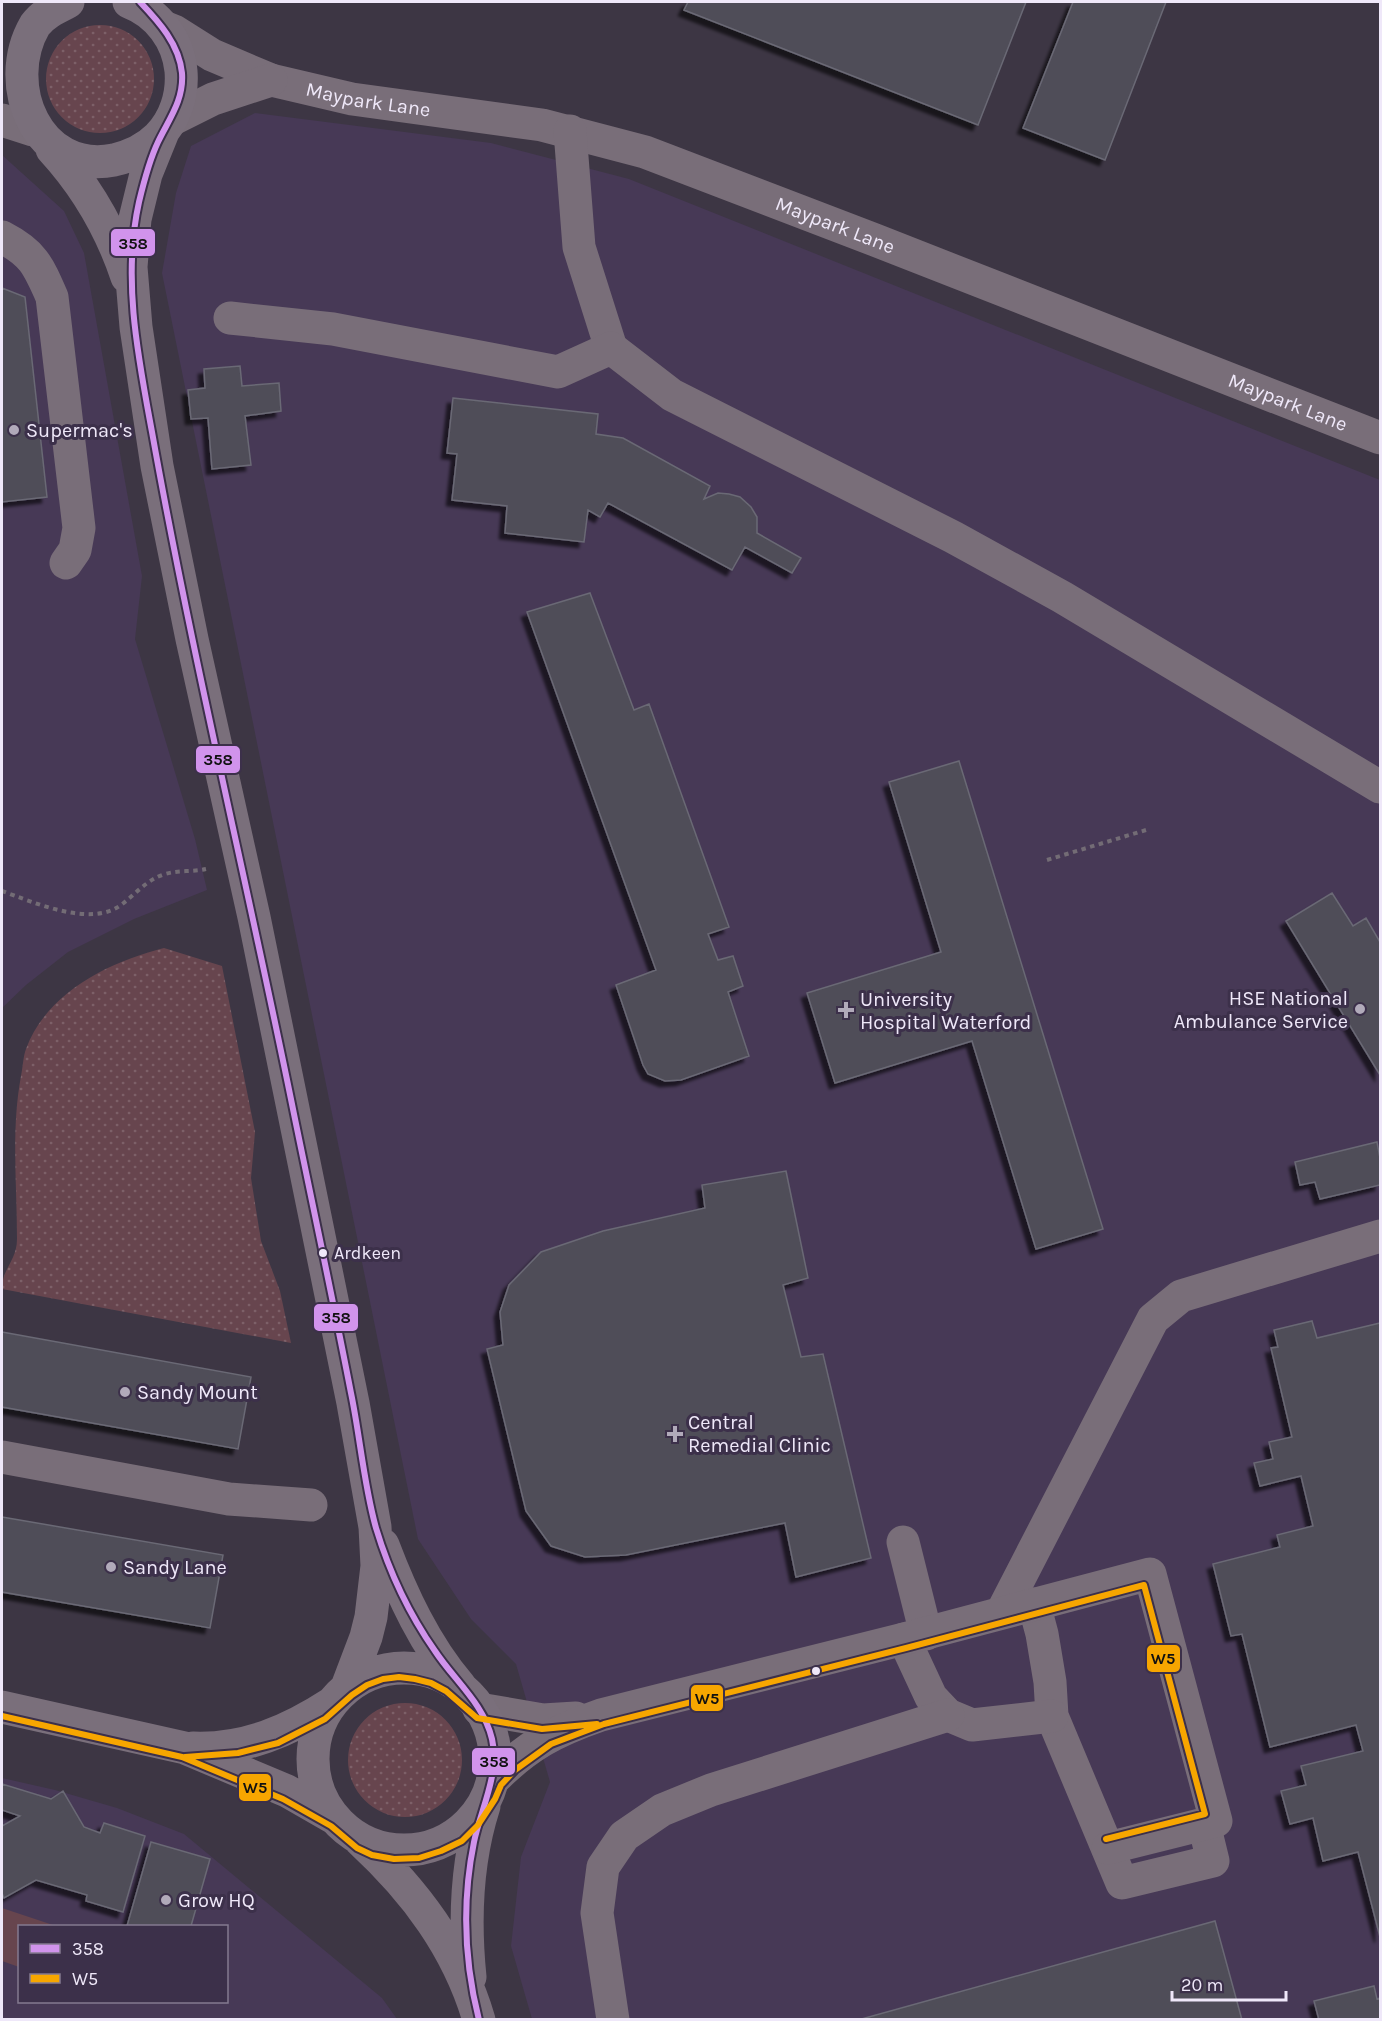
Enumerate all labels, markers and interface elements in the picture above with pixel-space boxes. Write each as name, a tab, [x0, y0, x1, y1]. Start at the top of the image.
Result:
street label: Maypark Lane	[304, 77, 432, 121]
street label: Maypark Lane	[772, 192, 898, 258]
line badge: 358	[110, 228, 156, 257]
text: 358	[118, 234, 148, 253]
street label: Maypark Lane	[1225, 368, 1351, 436]
place label: Supermac's	[26, 419, 133, 442]
marker: Supermac's	[7, 423, 21, 437]
line badge: 358	[195, 745, 241, 774]
text: 358	[203, 750, 233, 769]
place label: HSE National Ambulance Service	[1174, 987, 1348, 1033]
place label: University Hospital Waterford	[860, 988, 1031, 1034]
marker: University Hospital Waterford	[837, 1001, 855, 1019]
marker: HSE National Ambulance Service	[1353, 1002, 1367, 1016]
place label: Ardkeen	[334, 1242, 401, 1264]
marker: Ardkeen	[317, 1247, 329, 1259]
line badge: 358	[313, 1303, 359, 1332]
text: 358	[321, 1308, 351, 1327]
place label: Sandy Mount	[137, 1381, 258, 1404]
marker: Sandy Mount	[118, 1385, 132, 1399]
place label: Central Remedial Clinic	[688, 1411, 831, 1457]
marker: Central Remedial Clinic	[666, 1425, 684, 1443]
place label: Sandy Lane	[123, 1556, 227, 1579]
marker: Sandy Lane	[104, 1560, 118, 1574]
line badge: W5	[1146, 1644, 1181, 1673]
text: W5	[1151, 1649, 1175, 1668]
unlabelled marker	[810, 1665, 822, 1677]
line badge: W5	[690, 1684, 724, 1712]
text: W5	[695, 1689, 719, 1708]
line badge: 358	[471, 1747, 516, 1776]
text: 358	[479, 1752, 509, 1771]
line badge: W5	[238, 1773, 272, 1802]
text: W5	[243, 1778, 267, 1797]
place label: Grow HQ	[178, 1889, 255, 1912]
marker: Grow HQ	[159, 1893, 173, 1907]
legend	[18, 1925, 228, 2003]
text: 358	[72, 1938, 104, 1960]
scale bar	[1172, 1964, 1286, 2002]
text: W5	[72, 1968, 98, 1990]
text: 20 m	[1181, 1974, 1223, 1996]

